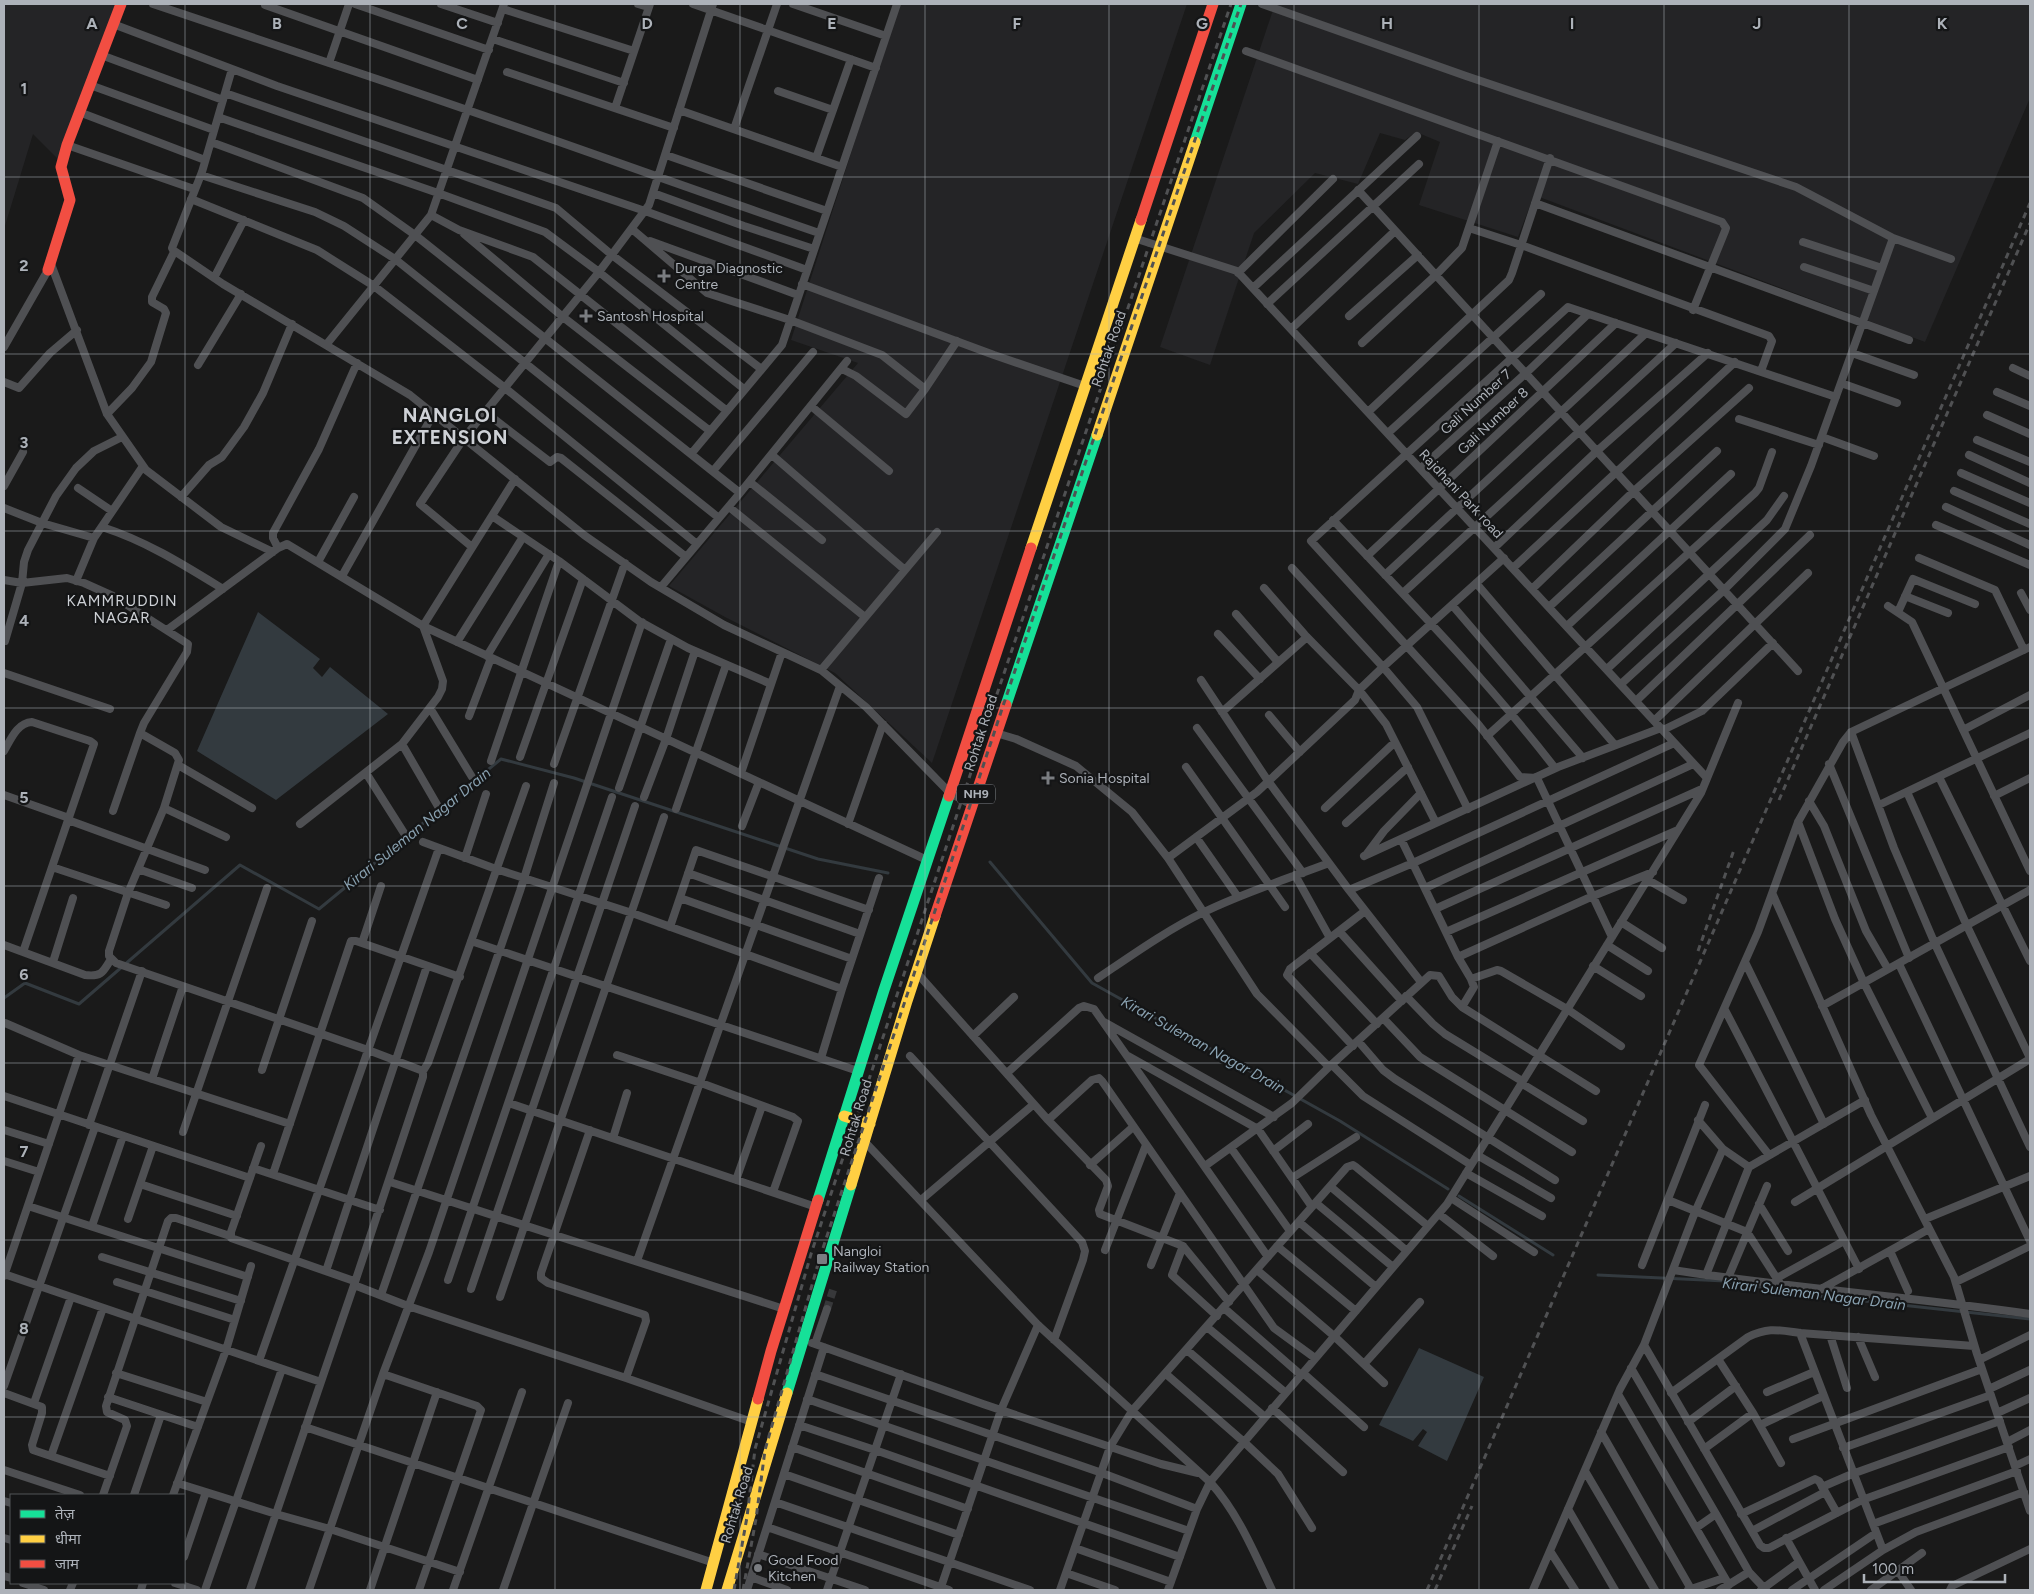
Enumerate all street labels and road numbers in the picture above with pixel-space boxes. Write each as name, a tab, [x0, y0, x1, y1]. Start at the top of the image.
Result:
street label: Rohtak Road	[1088, 309, 1130, 389]
street label: Gali Number 7	[1437, 365, 1515, 438]
street label: Gali Number 8	[1454, 384, 1532, 458]
street label: Rajdhani Park road	[1415, 446, 1507, 542]
street label: Rohtak Road	[961, 693, 1001, 773]
road number: NH9	[957, 784, 995, 804]
street label: Rohtak Road	[836, 1077, 876, 1159]
street label: Rohtak Road	[717, 1464, 757, 1546]

